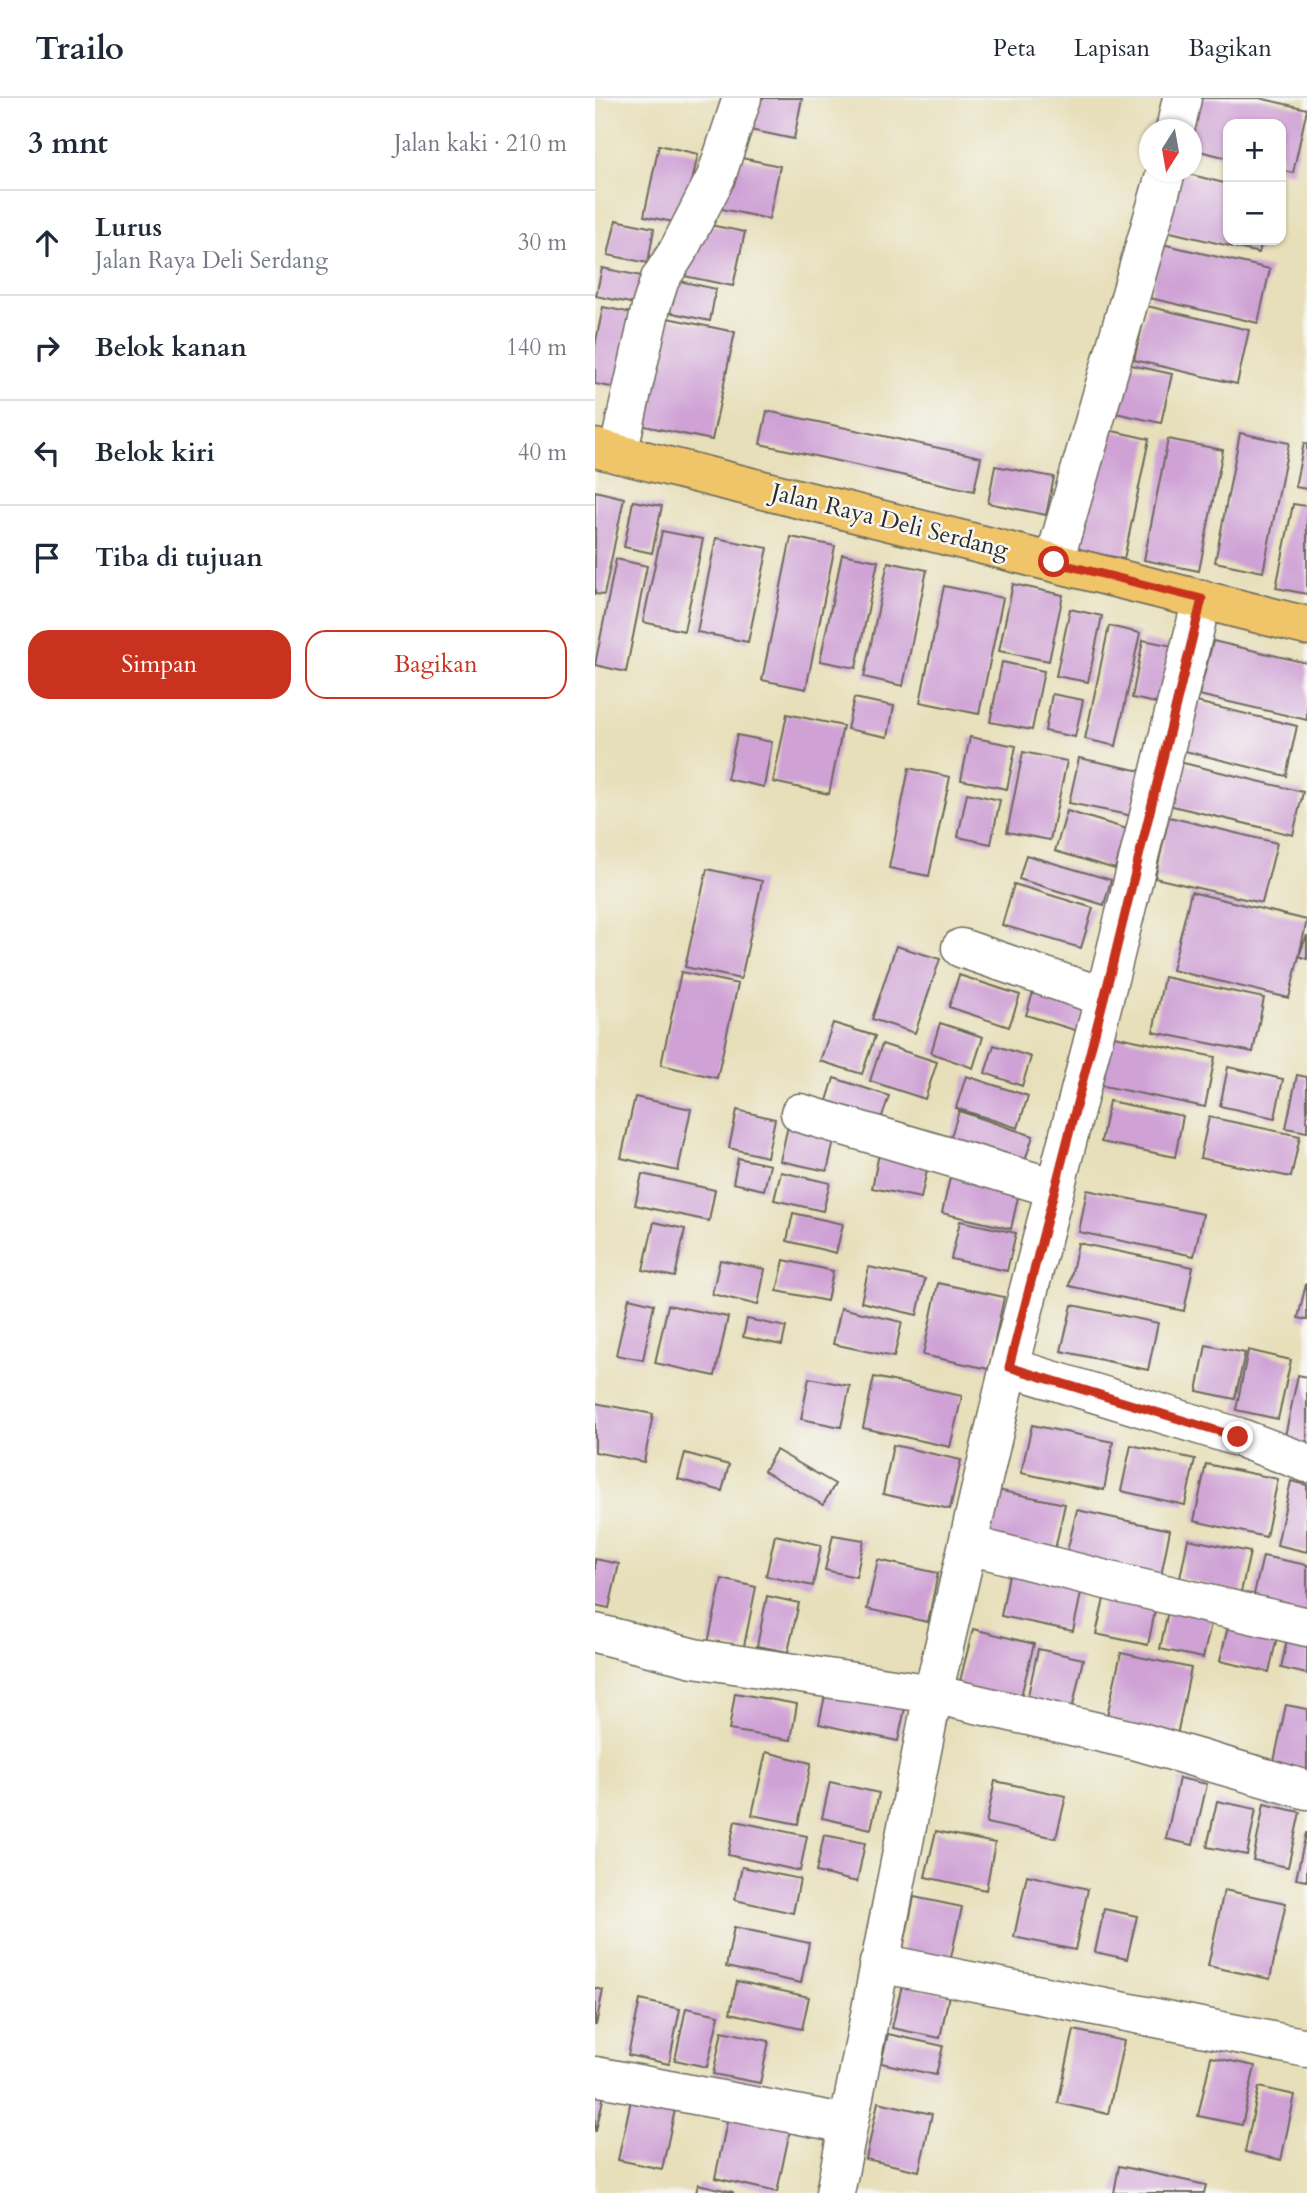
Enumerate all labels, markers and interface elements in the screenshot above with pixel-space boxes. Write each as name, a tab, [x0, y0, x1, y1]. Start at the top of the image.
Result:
text: Trailo	[35, 26, 124, 71]
text: Peta	[993, 32, 1036, 65]
text: Lapisan	[1074, 32, 1150, 65]
text: Bagikan	[1188, 32, 1272, 65]
north arrow	[1139, 119, 1202, 182]
map controls	[1223, 119, 1286, 245]
button: +	[1223, 119, 1286, 182]
text: 3 mnt	[28, 123, 108, 164]
text: Jalan kaki · 210 m	[394, 128, 567, 159]
button: −	[1223, 182, 1286, 245]
text: Lurus	[95, 210, 162, 245]
icon: ahead	[28, 224, 66, 262]
text: 30 m	[518, 227, 567, 258]
text: Jalan Raya Deli Serdang	[95, 245, 328, 276]
icon: right	[28, 329, 66, 367]
text: Belok kanan	[95, 330, 247, 365]
text: 140 m	[506, 332, 567, 363]
icon: left	[28, 434, 66, 472]
text: Belok kiri	[95, 435, 215, 470]
text: 40 m	[518, 437, 567, 468]
street label: Jalan Raya Deli Serdang	[765, 475, 1012, 567]
icon: arrive	[28, 539, 66, 577]
text: Tiba di tujuan	[95, 540, 263, 575]
route start	[1038, 546, 1069, 577]
button: Simpan	[28, 630, 291, 699]
button: Bagikan	[305, 630, 567, 699]
route end	[1222, 1421, 1253, 1452]

